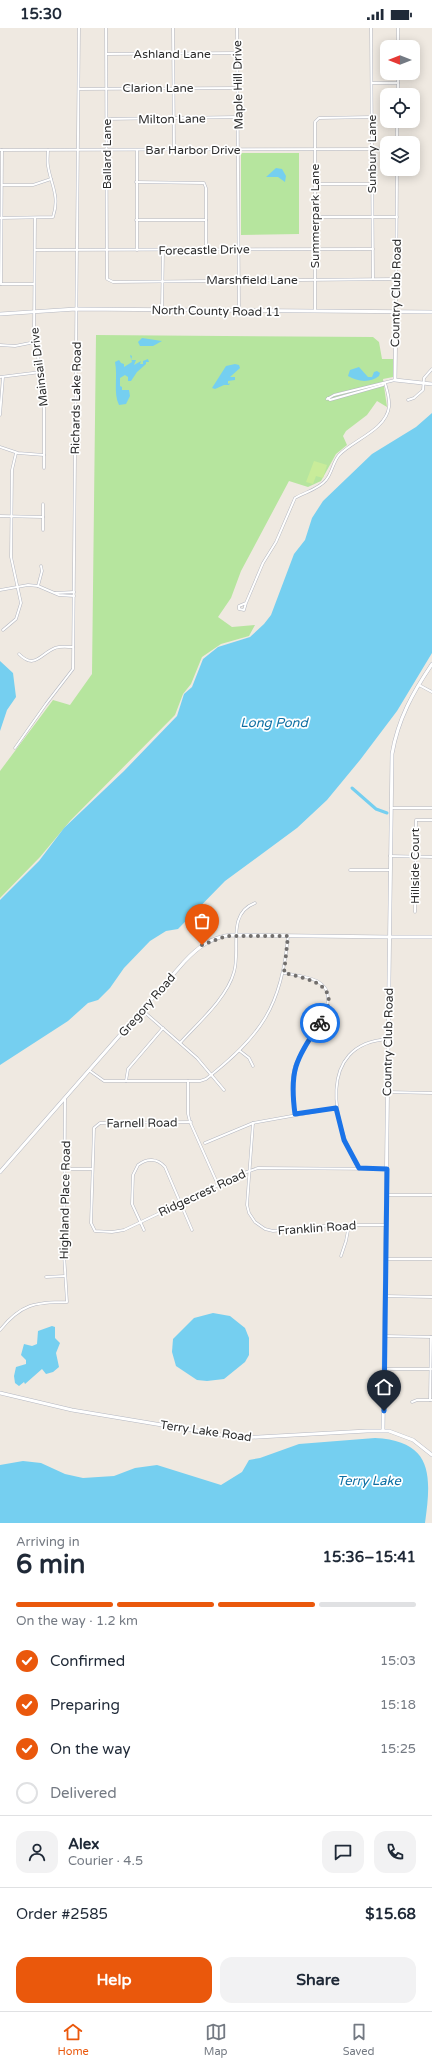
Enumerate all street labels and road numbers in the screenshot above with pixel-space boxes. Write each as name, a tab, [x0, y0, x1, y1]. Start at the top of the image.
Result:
street label: Maple Hill Drive	[230, 40, 246, 130]
street label: Ashland Lane	[133, 47, 211, 61]
street label: Clarion Lane	[122, 81, 194, 95]
street label: Milton Lane	[138, 111, 206, 127]
street label: Sunbury Lane	[365, 114, 379, 193]
street label: Ballard Lane	[100, 118, 114, 189]
street label: Bar Harbor Drive	[145, 143, 241, 157]
street label: Summerpark Lane	[308, 164, 322, 268]
street label: Country Club Road	[388, 239, 404, 347]
street label: Forecastle Drive	[158, 242, 250, 258]
street label: Marshfield Lane	[206, 273, 298, 287]
street label: North County Road 11	[152, 303, 280, 319]
street label: Mainsail Drive	[27, 326, 51, 407]
street label: Richards Lake Road	[68, 341, 84, 455]
street label: Hillside Court	[408, 828, 422, 904]
street label: Gregory Road	[116, 970, 178, 1040]
street label: Country Club Road	[380, 988, 396, 1096]
street label: Farnell Road	[106, 1115, 178, 1131]
street label: Highland Place Road	[57, 1141, 73, 1259]
street label: Ridgecrest Road	[156, 1167, 248, 1219]
street label: Franklin Road	[277, 1218, 357, 1238]
street label: Terry Lake Road	[159, 1418, 253, 1444]

